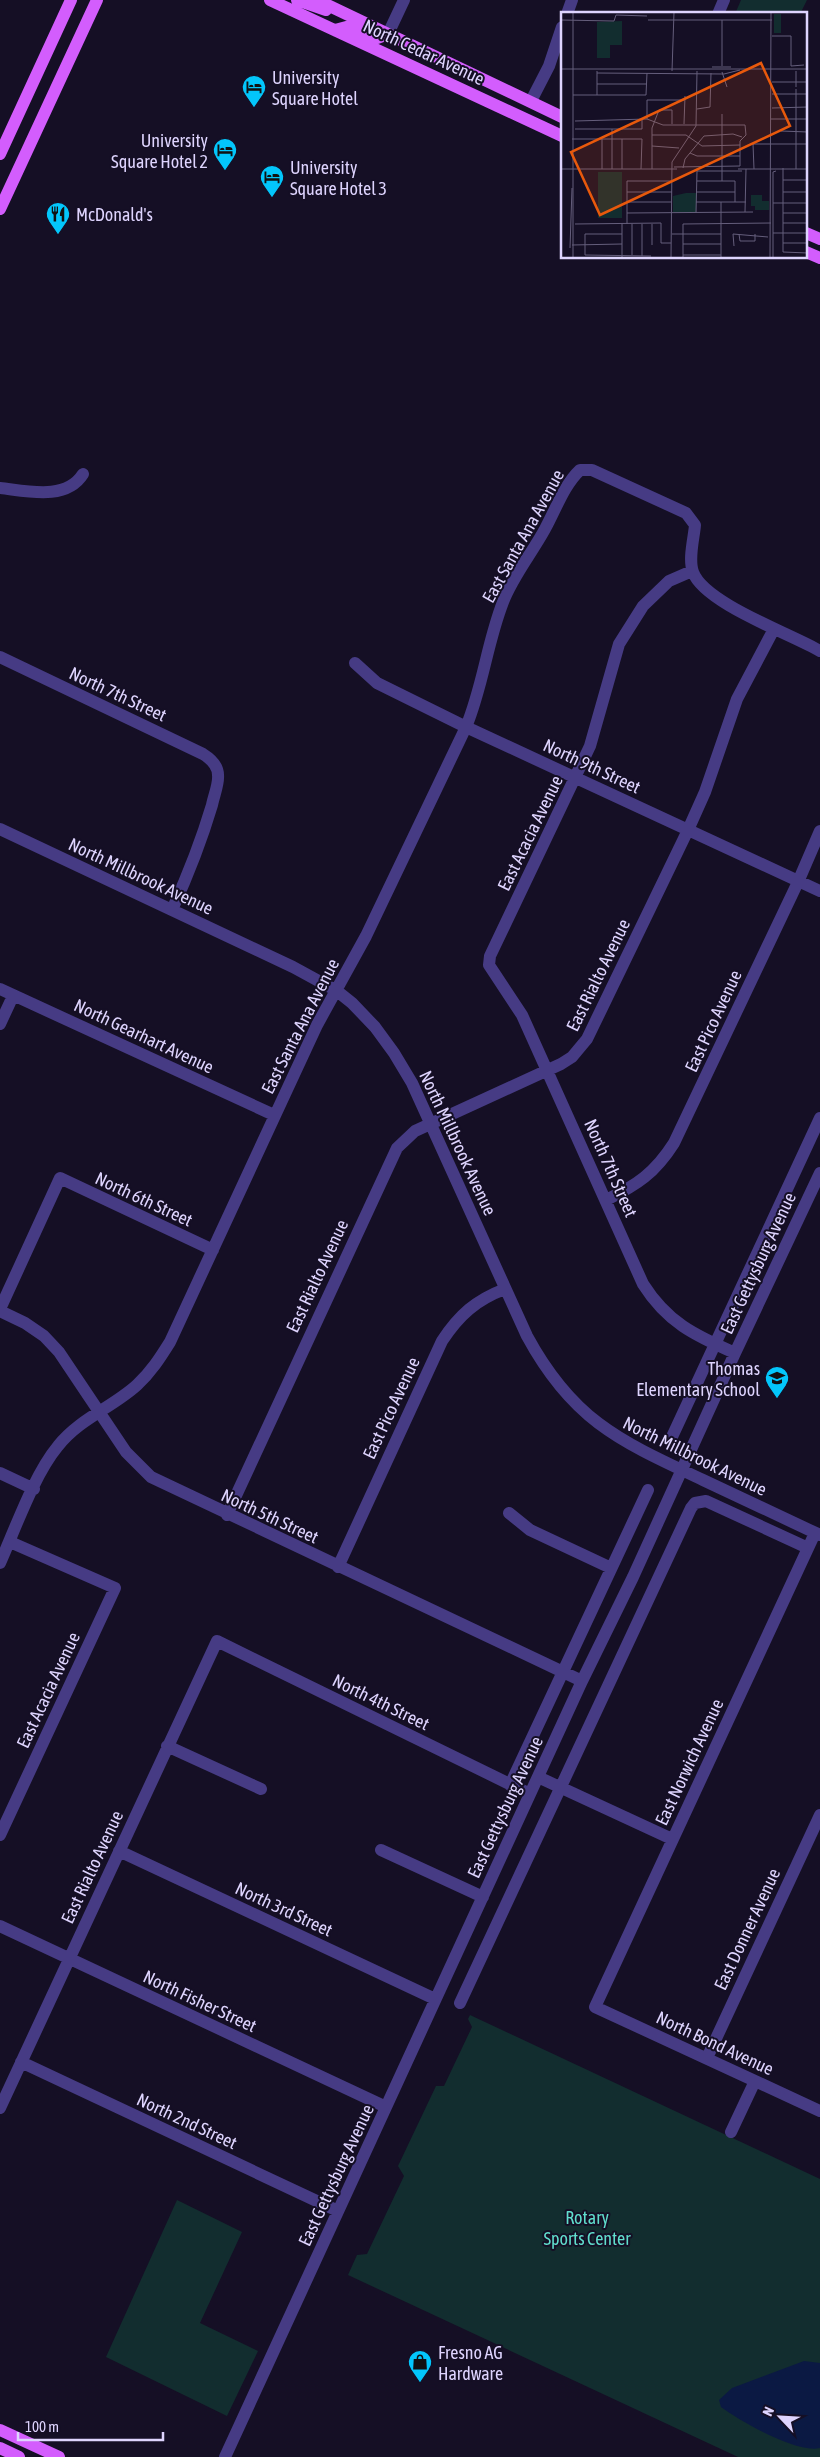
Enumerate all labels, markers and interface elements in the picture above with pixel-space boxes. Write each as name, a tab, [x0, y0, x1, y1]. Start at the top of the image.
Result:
inset map	[561, 12, 808, 259]
street label: North Cedar Avenue	[360, 15, 488, 89]
place label: University Square Hotel	[272, 67, 358, 109]
hotel icon: University Square Hotel	[241, 74, 267, 108]
place label: University Square Hotel 2	[111, 130, 208, 172]
hotel icon: University Square Hotel 2	[212, 137, 238, 171]
place label: University Square Hotel 3	[290, 157, 387, 199]
hotel icon: University Square Hotel 3	[259, 164, 285, 198]
restaurant icon: McDonald's	[45, 201, 71, 235]
place label: McDonald's	[76, 204, 153, 225]
street label: East Santa Ana Avenue	[478, 466, 568, 606]
street label: North 7th Street	[66, 662, 170, 726]
street label: North 9th Street	[540, 734, 644, 798]
street label: East Acacia Avenue	[493, 772, 567, 894]
street label: North Millbrook Avenue	[65, 833, 217, 919]
street label: East Rialto Avenue	[562, 916, 634, 1034]
street label: East Santa Ana Avenue	[257, 955, 343, 1097]
street label: East Pico Avenue	[680, 967, 746, 1075]
street label: North Gearhart Avenue	[71, 994, 217, 1078]
street label: North Millbrook Avenue	[415, 1067, 501, 1219]
street label: North 7th Street	[580, 1116, 642, 1220]
street label: North 6th Street	[92, 1167, 196, 1231]
street label: East Gettysburg Avenue	[716, 1189, 800, 1337]
street label: East Rialto Avenue	[282, 1216, 352, 1336]
street label: East Pico Avenue	[358, 1354, 424, 1462]
place label: Thomas Elementary School	[636, 1358, 760, 1400]
school or university icon: Thomas Elementary School	[764, 1365, 790, 1399]
street label: North Millbrook Avenue	[620, 1412, 770, 1500]
street label: North 5th Street	[218, 1484, 322, 1548]
street label: East Acacia Avenue	[12, 1629, 84, 1751]
street label: North 4th Street	[329, 1670, 433, 1734]
street label: East Norwich Avenue	[651, 1695, 727, 1829]
street label: East Gettysburg Avenue	[463, 1733, 547, 1881]
street label: East Rialto Avenue	[57, 1807, 127, 1927]
street label: East Donner Avenue	[710, 1865, 784, 1993]
street label: North 3rd Street	[232, 1877, 336, 1941]
street label: North Fisher Street	[140, 1966, 260, 2036]
street label: North Bond Avenue	[653, 2007, 777, 2079]
street label: North 2nd Street	[133, 2089, 241, 2153]
street label: East Gettysburg Avenue	[294, 2101, 378, 2249]
park label: Rotary Sports Center	[543, 2207, 631, 2249]
place label: Fresno AG Hardware	[438, 2342, 503, 2384]
shop icon: Fresno AG Hardware	[407, 2349, 433, 2383]
north arrow	[755, 2392, 805, 2442]
text: N	[759, 2404, 777, 2419]
scale bar	[18, 2410, 162, 2442]
text: 100 m	[25, 2418, 59, 2435]

